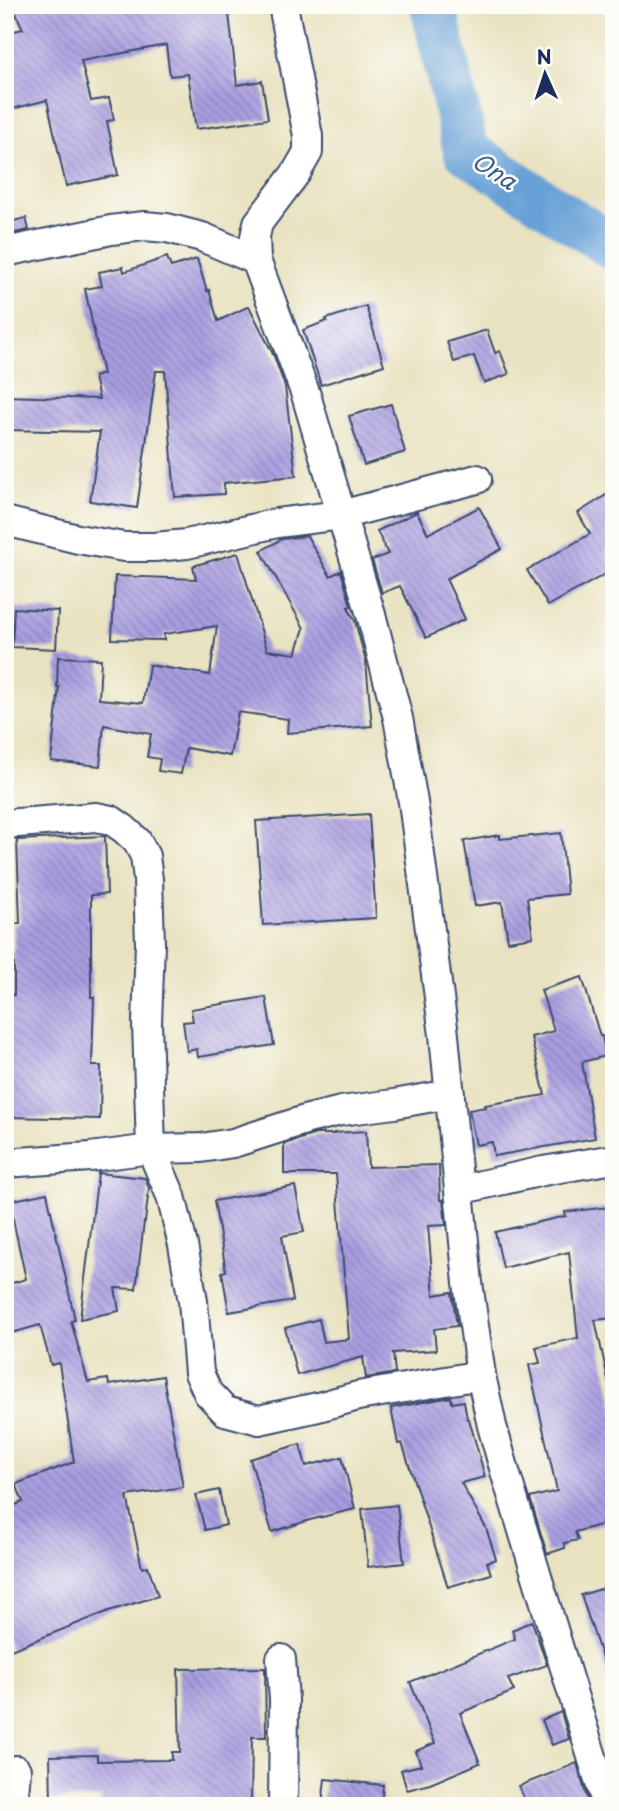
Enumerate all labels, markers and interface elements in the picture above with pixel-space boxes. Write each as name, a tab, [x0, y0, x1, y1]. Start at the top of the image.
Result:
north arrow	[510, 38, 580, 108]
text: N	[536, 42, 552, 70]
water label: Ona	[466, 143, 525, 198]

